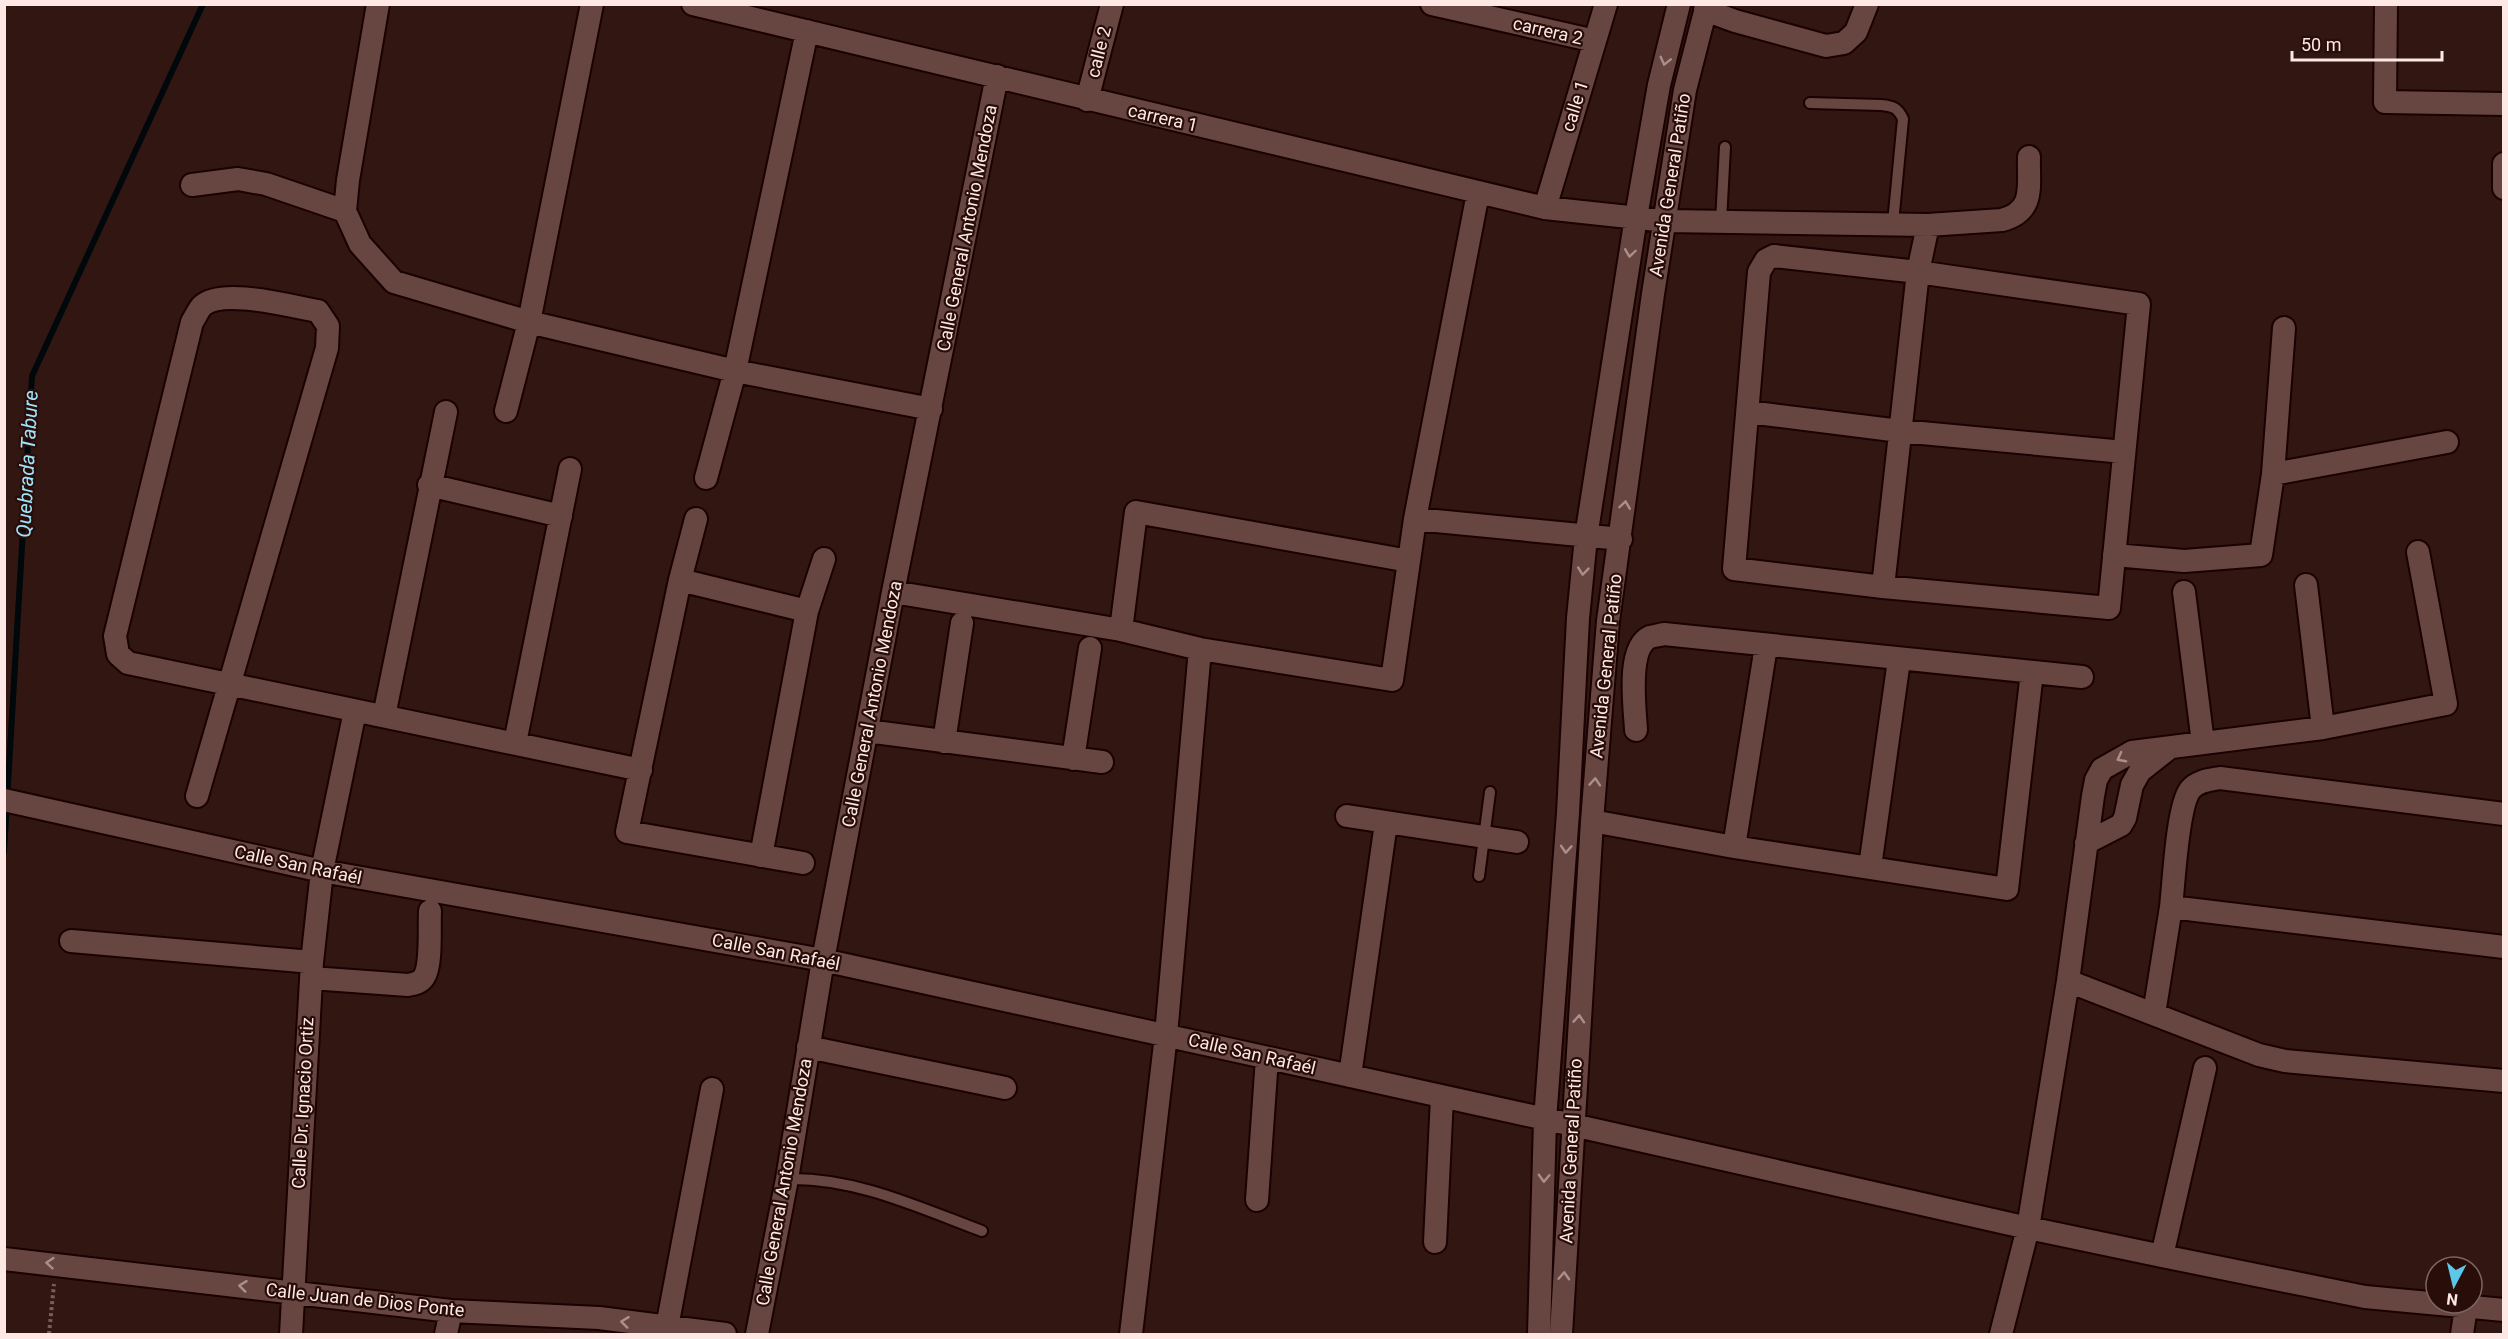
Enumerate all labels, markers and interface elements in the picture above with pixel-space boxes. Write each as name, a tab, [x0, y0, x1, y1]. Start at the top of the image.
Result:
street label: carrera 2	[1511, 12, 1585, 49]
street label: calle 2	[1082, 24, 1115, 80]
scale bar	[2292, 24, 2442, 62]
text: 50 m	[2301, 34, 2341, 55]
one-way arrow	[1659, 56, 1672, 66]
street label: calle 1	[1557, 78, 1592, 134]
street label: Avenida General Patiño	[1645, 92, 1694, 278]
street label: carrera 1	[1126, 99, 1200, 136]
street label: Calle General Antonio Mendoza	[932, 103, 1001, 353]
one-way arrow	[1625, 248, 1637, 258]
water label: Quebrada Tabure	[11, 390, 43, 538]
one-way arrow	[1619, 500, 1631, 509]
one-way arrow	[1577, 566, 1590, 575]
street label: Avenida General Patiño	[1585, 573, 1626, 759]
street label: Calle General Antonio Mendoza	[837, 579, 906, 829]
one-way arrow	[2116, 751, 2127, 762]
one-way arrow	[1588, 778, 1601, 787]
street label: Calle San Rafaél	[232, 841, 364, 888]
one-way arrow	[1560, 844, 1573, 853]
street label: Calle San Rafaél	[710, 929, 842, 974]
one-way arrow	[1573, 1014, 1586, 1023]
street label: Calle Dr. Ignacio Ortiz	[288, 1017, 317, 1189]
street label: Calle San Rafaél	[1186, 1029, 1318, 1078]
street label: Calle General Antonio Mendoza	[751, 1057, 816, 1307]
street label: Avenida General Patiño	[1555, 1058, 1586, 1244]
one-way arrow	[1537, 1174, 1550, 1183]
north arrow	[2424, 1255, 2484, 1315]
one-way arrow	[45, 1257, 54, 1270]
one-way arrow	[1558, 1272, 1571, 1281]
street label: Calle Juan de Dios Ponte	[265, 1279, 465, 1320]
one-way arrow	[239, 1281, 248, 1293]
text: N	[2445, 1289, 2459, 1310]
one-way arrow	[621, 1316, 630, 1329]

